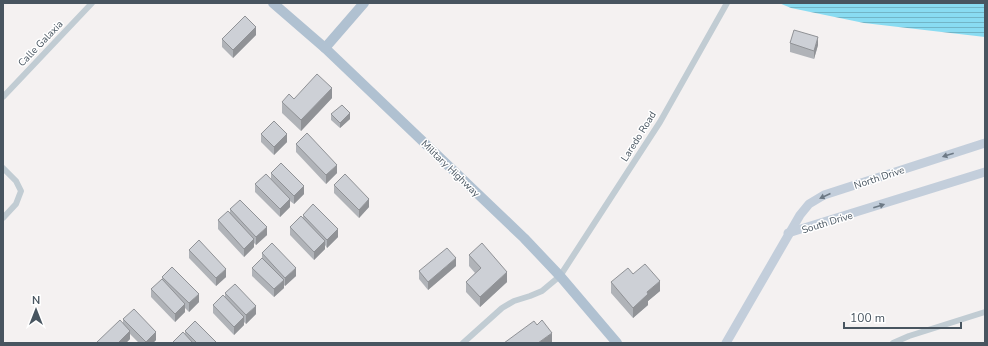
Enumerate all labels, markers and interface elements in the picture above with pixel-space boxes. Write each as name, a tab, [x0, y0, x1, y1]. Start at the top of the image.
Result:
street label: Calle Galaxia	[15, 17, 66, 70]
street label: Laredo Road	[618, 109, 660, 164]
street label: Military Highway	[418, 137, 483, 201]
one-way arrow	[942, 152, 954, 158]
street label: North Drive	[852, 163, 906, 193]
one-way arrow	[819, 193, 830, 199]
one-way arrow	[873, 202, 885, 208]
street label: South Drive	[800, 209, 855, 237]
north arrow	[16, 290, 56, 330]
text: N	[32, 293, 40, 308]
scale bar	[844, 304, 961, 330]
text: 100 m	[850, 310, 885, 326]

